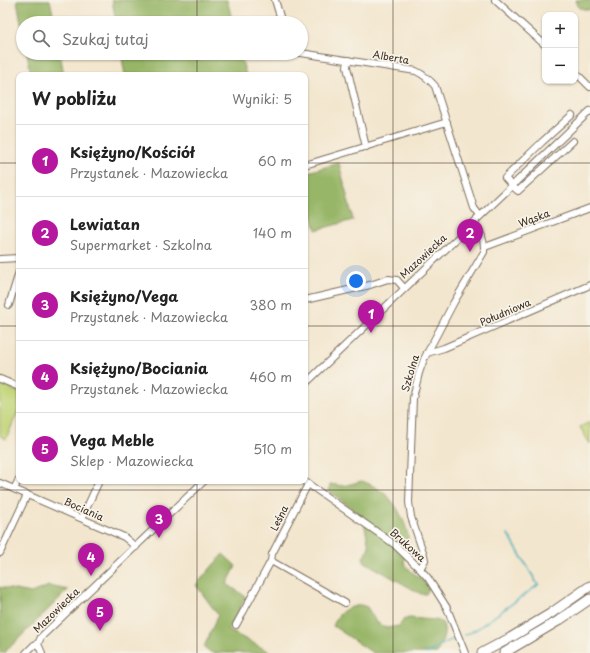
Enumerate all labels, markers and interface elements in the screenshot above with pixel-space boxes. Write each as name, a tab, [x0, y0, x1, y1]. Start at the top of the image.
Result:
map controls	[542, 12, 578, 84]
button: +	[542, 12, 578, 48]
search box	[16, 16, 308, 60]
icon: search	[30, 27, 52, 49]
text: Szukaj tutaj	[62, 27, 149, 50]
street label: Alberta	[372, 46, 411, 67]
button: −	[542, 48, 578, 84]
text: W pobliżu	[32, 85, 117, 111]
text: Wyniki: 5	[232, 89, 292, 108]
text: Księżyno/Kościół	[70, 140, 195, 163]
text: 1	[42, 151, 48, 170]
text: 60 m	[258, 151, 292, 170]
text: Przystanek · Mazowiecka	[70, 163, 228, 182]
street label: Wąska	[516, 204, 552, 230]
text: Lewiatan	[70, 212, 140, 235]
pin: 2	[457, 219, 483, 252]
text: 2	[40, 223, 50, 242]
text: 140 m	[253, 223, 292, 242]
street label: Mazowiecka	[396, 229, 450, 281]
text: Supermarket · Szkolna	[70, 235, 212, 254]
your location	[346, 271, 366, 291]
text: Księżyno/Vega	[70, 284, 178, 307]
street label: Południowa	[477, 294, 533, 329]
text: 3	[41, 295, 49, 314]
text: 380 m	[249, 295, 292, 314]
pin: 1	[358, 300, 384, 333]
text: Przystanek · Mazowiecka	[70, 307, 228, 326]
street label: Szkolna	[397, 352, 422, 393]
text: Księżyno/Bociania	[70, 356, 208, 379]
text: 4	[41, 367, 49, 386]
text: 460 m	[249, 367, 292, 386]
text: Przystanek · Mazowiecka	[70, 379, 228, 398]
text: Vega Meble	[70, 428, 154, 451]
text: 5	[41, 439, 49, 458]
text: 510 m	[253, 439, 292, 458]
text: Sklep · Mazowiecka	[70, 451, 193, 470]
street label: Bociania	[62, 493, 107, 524]
street label: Leśna	[266, 502, 292, 533]
pin: 3	[146, 505, 172, 538]
street label: Brukowa	[387, 525, 430, 565]
pin: 4	[78, 543, 104, 576]
street label: Mazowiecka	[29, 583, 83, 636]
pin: 5	[87, 598, 113, 631]

